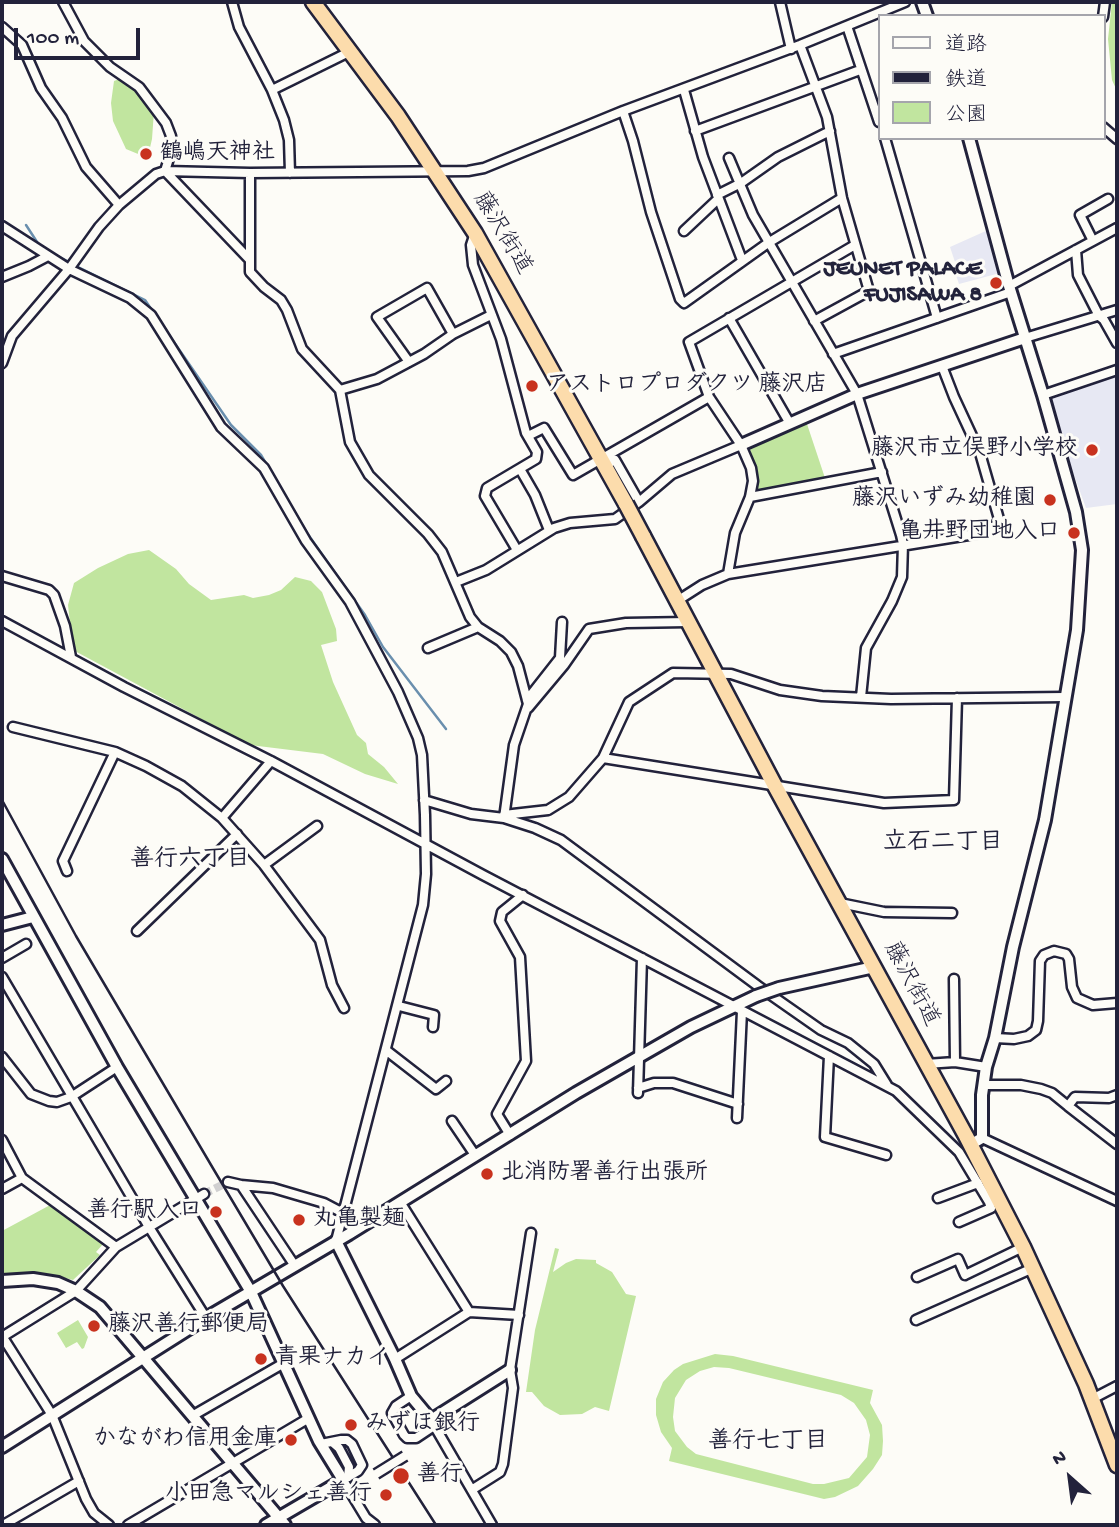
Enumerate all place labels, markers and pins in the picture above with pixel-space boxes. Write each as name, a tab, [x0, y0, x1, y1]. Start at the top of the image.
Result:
place label: 鶴嶋天神社	[160, 140, 275, 168]
marker: 鶴嶋天神社	[138, 146, 154, 162]
place label: JEUNET PALACE FUJISAWA 8	[824, 256, 982, 310]
marker: JEUNET PALACE FUJISAWA 8	[988, 275, 1004, 291]
place label: アストロプロダクツ 藤沢店	[546, 372, 827, 400]
marker: アストロプロダクツ 藤沢店	[524, 378, 540, 394]
place label: 藤沢市立俣野小学校	[871, 436, 1078, 464]
marker: 藤沢市立俣野小学校	[1084, 442, 1100, 458]
place label: 藤沢いずみ幼稚園	[852, 486, 1036, 514]
marker: 藤沢いずみ幼稚園	[1042, 492, 1058, 508]
place label: 亀井野団地入口	[899, 519, 1060, 547]
marker: 亀井野団地入口	[1066, 525, 1082, 541]
place label: 北消防署善行出張所	[501, 1160, 708, 1188]
marker: 北消防署善行出張所	[479, 1166, 495, 1182]
place label: 善行駅入口	[87, 1198, 202, 1226]
marker: 善行駅入口	[208, 1204, 224, 1220]
place label: 丸亀製麺	[313, 1206, 405, 1234]
marker: 丸亀製麺	[291, 1212, 307, 1228]
place label: 藤沢善行郵便局	[108, 1312, 269, 1340]
marker: 藤沢善行郵便局	[86, 1318, 102, 1334]
place label: 青果ナカイ	[275, 1345, 390, 1373]
marker: 青果ナカイ	[253, 1351, 269, 1367]
place label: みずほ銀行	[365, 1411, 480, 1439]
marker: みずほ銀行	[343, 1417, 359, 1433]
place label: かながわ信用金庫	[93, 1426, 277, 1454]
marker: かながわ信用金庫	[283, 1432, 299, 1448]
place label: 善行	[417, 1462, 463, 1490]
marker: 善行	[391, 1466, 411, 1486]
place label: 小田急マルシェ善行	[165, 1481, 372, 1509]
marker: 小田急マルシェ善行	[378, 1487, 394, 1503]

